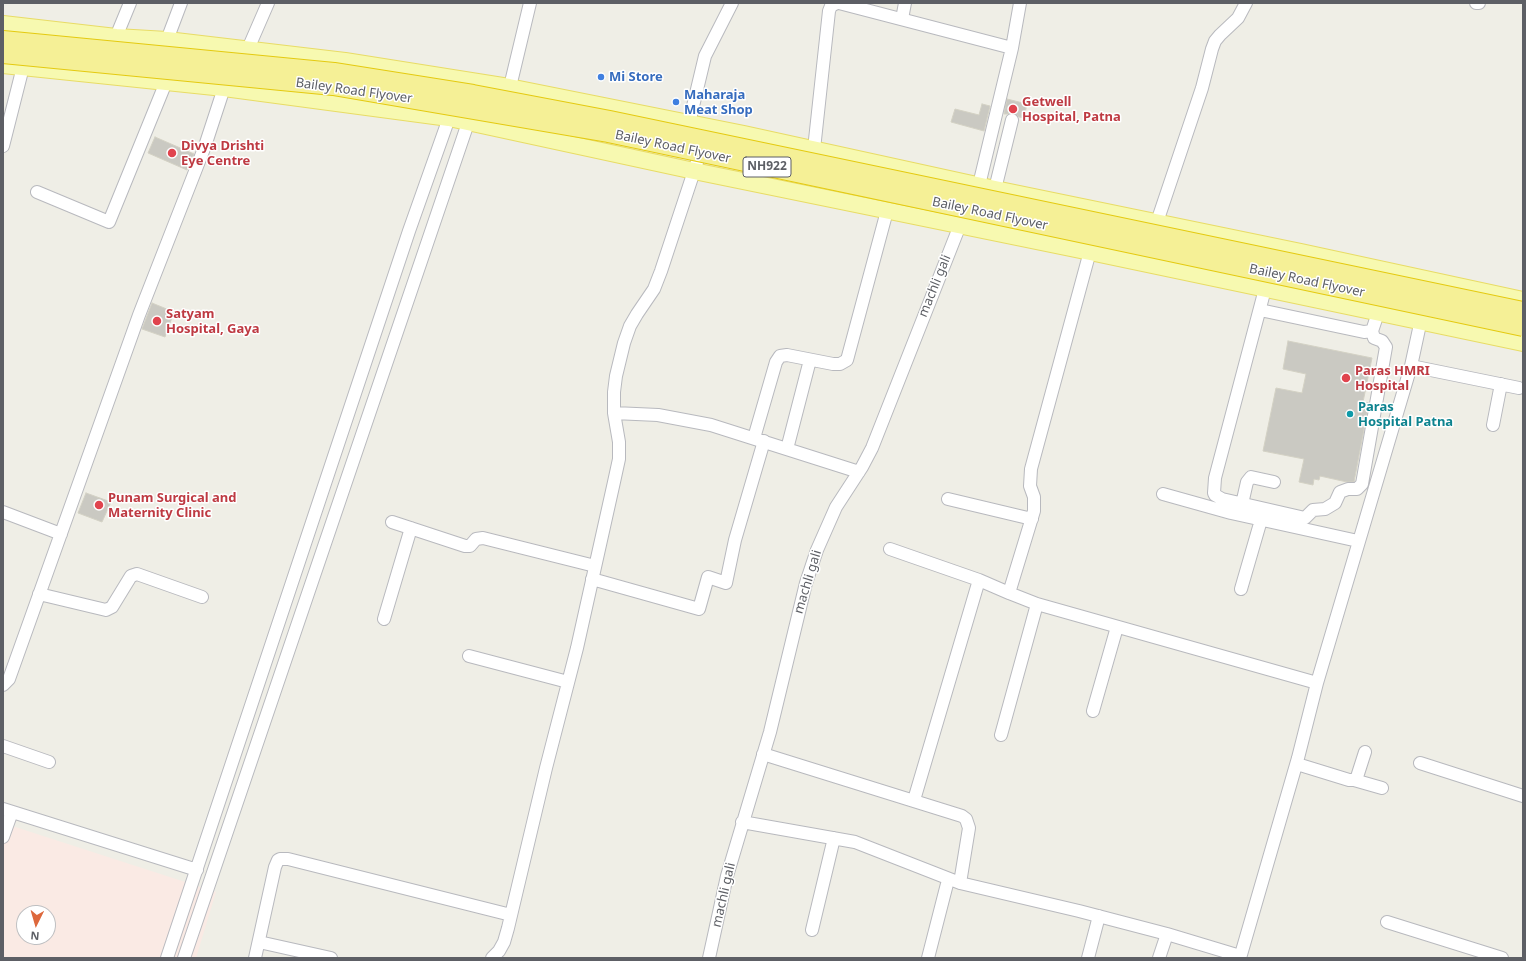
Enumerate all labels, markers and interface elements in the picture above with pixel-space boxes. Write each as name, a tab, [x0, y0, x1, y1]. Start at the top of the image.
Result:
place label: Mi Store	[609, 69, 663, 85]
marker: Mi Store	[596, 72, 606, 82]
street label: Bailey Road Flyover	[295, 75, 413, 107]
place label: Maharaja Meat Shop	[684, 87, 753, 118]
place label: Getwell Hospital, Patna	[1022, 94, 1121, 125]
marker: Maharaja Meat Shop	[671, 97, 681, 107]
marker: Getwell Hospital, Patna	[1007, 103, 1019, 115]
street label: Bailey Road Flyover	[614, 127, 732, 167]
place label: Divya Drishti Eye Centre	[181, 138, 264, 169]
marker: Divya Drishti Eye Centre	[166, 147, 178, 159]
road number: NH922	[743, 157, 791, 177]
street label: Bailey Road Flyover	[931, 194, 1049, 234]
street label: machli gali	[915, 253, 955, 319]
street label: Bailey Road Flyover	[1248, 261, 1366, 301]
place label: Satyam Hospital, Gaya	[166, 306, 259, 337]
marker: Satyam Hospital, Gaya	[151, 315, 163, 327]
place label: Paras HMRI Hospital	[1355, 363, 1430, 394]
marker: Paras HMRI Hospital	[1340, 372, 1352, 384]
place label: Paras Hospital Patna	[1358, 399, 1453, 430]
marker: Paras Hospital Patna	[1345, 409, 1355, 419]
place label: Punam Surgical and Maternity Clinic	[108, 490, 236, 521]
marker: Punam Surgical and Maternity Clinic	[93, 499, 105, 511]
street label: machli gali	[791, 548, 825, 616]
street label: machli gali	[709, 861, 739, 929]
north arrow	[16, 905, 56, 945]
text: N	[30, 929, 40, 944]

